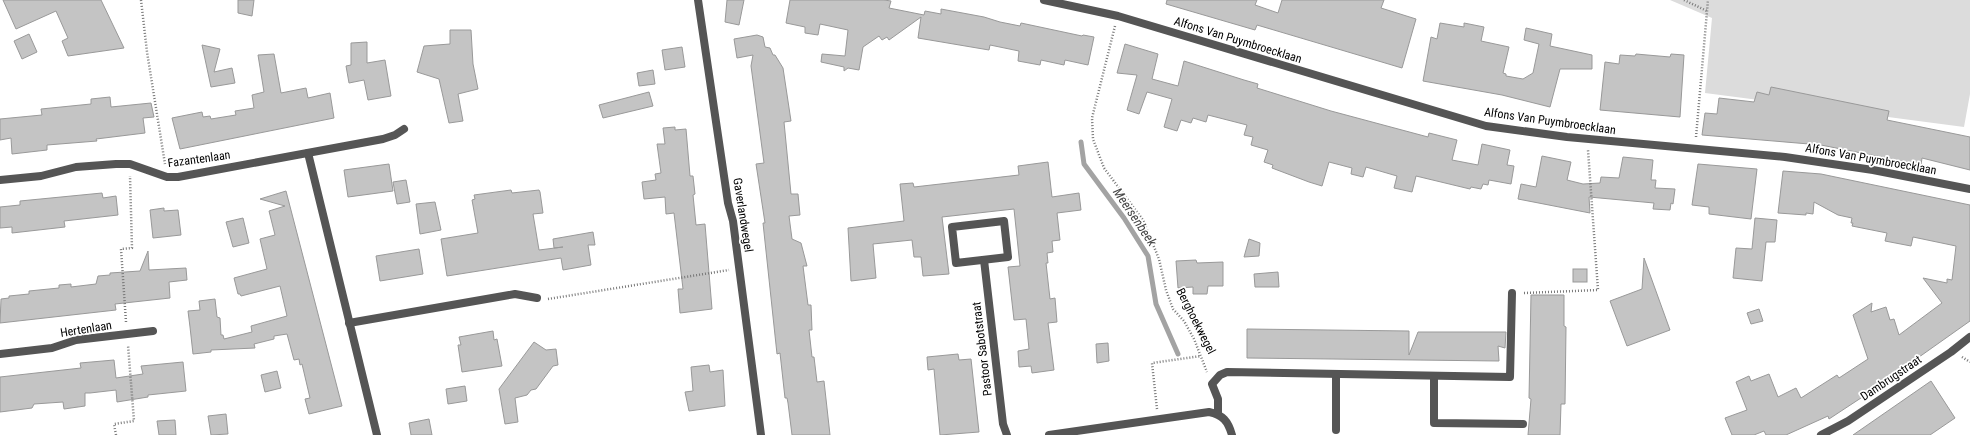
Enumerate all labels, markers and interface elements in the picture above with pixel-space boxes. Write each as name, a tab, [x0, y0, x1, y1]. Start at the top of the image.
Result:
street label: Alfons Van Puymbroecklaan	[1172, 14, 1304, 66]
street label: Alfons Van Puymbroecklaan	[1483, 105, 1617, 137]
street label: Alfons Van Puymbroecklaan	[1804, 141, 1938, 177]
street label: Fazantenlaan	[167, 148, 231, 170]
street label: Gaverlandwegel	[730, 177, 756, 253]
water label: Meersenbeek	[1110, 185, 1160, 249]
street label: Berghoekwegel	[1173, 286, 1219, 356]
street label: Pastoor Sabotstraat	[969, 301, 995, 397]
street label: Hertenlaan	[59, 318, 113, 340]
street label: Dambrugstraat	[1858, 352, 1924, 403]

